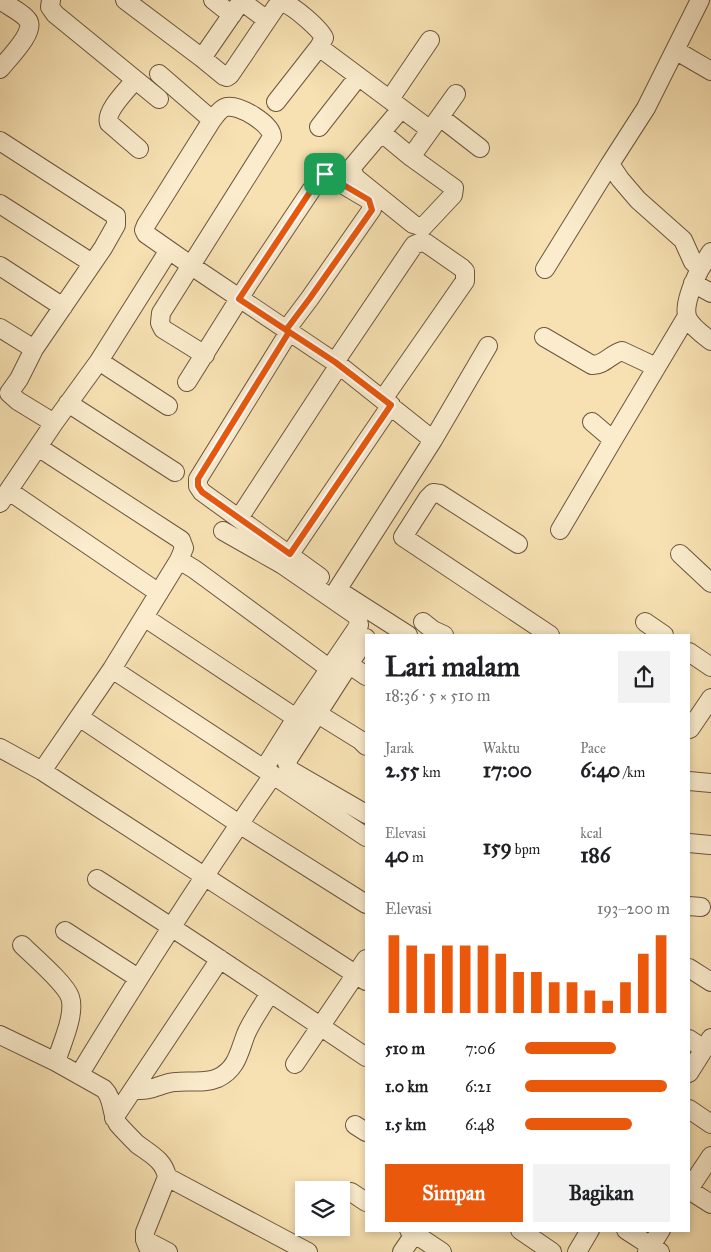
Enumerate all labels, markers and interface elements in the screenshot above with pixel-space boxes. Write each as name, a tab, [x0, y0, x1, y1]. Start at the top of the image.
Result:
pin	[304, 153, 346, 195]
icon: arrive	[311, 160, 339, 188]
text: Lari malam	[385, 649, 520, 684]
button: share	[618, 651, 670, 703]
text: 18:36 · 5 × 510 m	[385, 686, 490, 705]
text: Jarak	[385, 740, 414, 757]
text: Waktu	[483, 740, 520, 757]
text: Pace	[580, 740, 606, 757]
text: 2.55	[385, 757, 419, 783]
text: 17:00	[483, 757, 532, 783]
text: 6:40	[580, 757, 620, 783]
text: km	[419, 764, 441, 781]
text: /km	[620, 764, 645, 781]
text: Elevasi	[385, 825, 426, 842]
text: kcal	[580, 825, 602, 842]
text: 159	[483, 834, 512, 860]
text: bpm	[512, 841, 540, 858]
text: 40	[385, 842, 409, 868]
text: 186	[580, 842, 611, 868]
text: m	[409, 849, 424, 866]
text: Elevasi	[385, 899, 432, 918]
text: 193–200 m	[597, 899, 670, 918]
text: 510 m	[385, 1039, 425, 1058]
text: 7:06	[465, 1039, 495, 1058]
text: 1.0 km	[385, 1077, 428, 1096]
text: 6:21	[465, 1077, 491, 1096]
text: 1.5 km	[385, 1115, 426, 1134]
text: 6:48	[465, 1115, 495, 1134]
button: Simpan	[385, 1164, 523, 1222]
button: Bagikan	[533, 1164, 670, 1222]
map controls	[295, 1181, 350, 1236]
button: layers	[295, 1181, 350, 1236]

